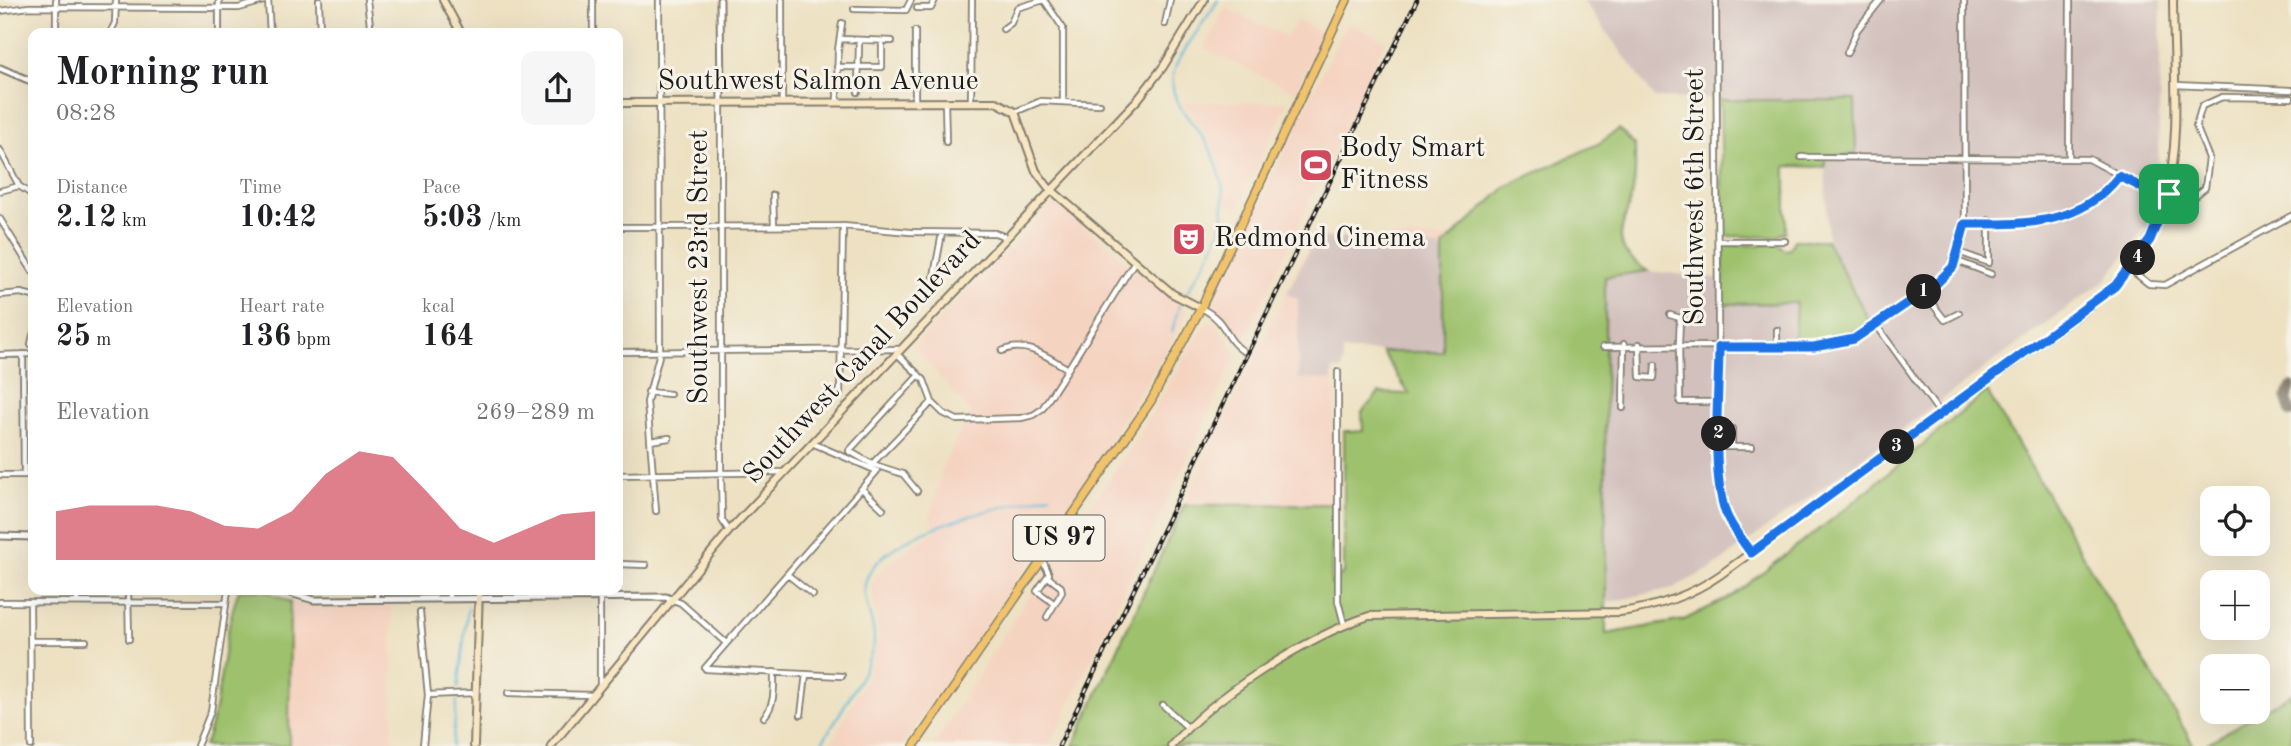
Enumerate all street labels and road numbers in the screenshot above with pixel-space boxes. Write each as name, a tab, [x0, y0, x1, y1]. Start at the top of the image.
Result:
street label: Southwest Salmon Avenue	[657, 68, 979, 96]
street label: Southwest 6th Street	[1682, 68, 1710, 326]
street label: Southwest 23rd Street	[686, 130, 714, 404]
street label: Southwest Canal Boulevard	[739, 226, 987, 490]
road number: US 97	[1014, 516, 1104, 560]

